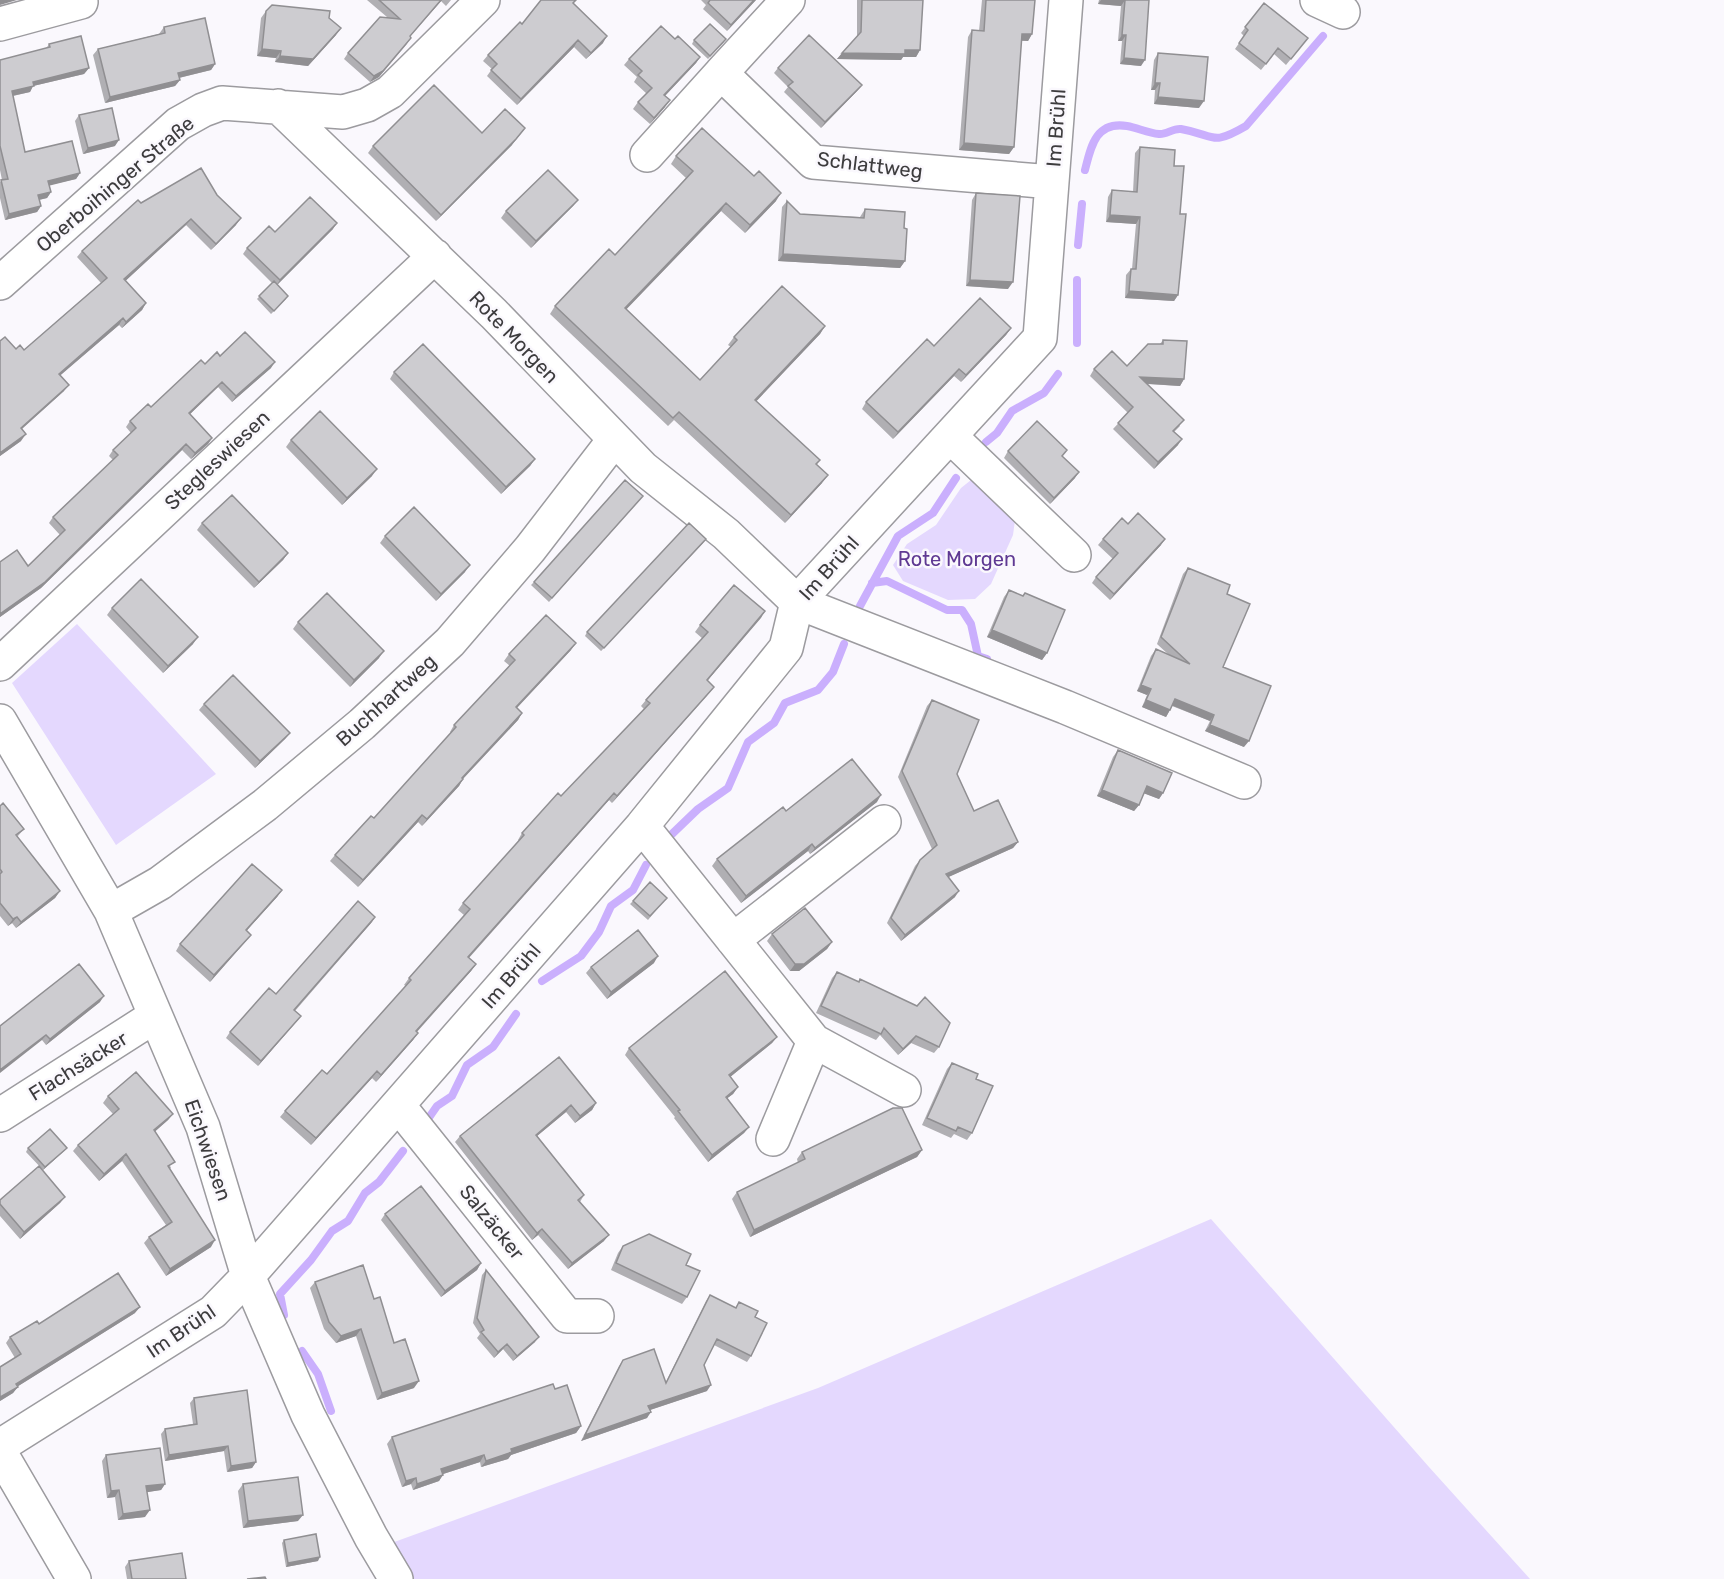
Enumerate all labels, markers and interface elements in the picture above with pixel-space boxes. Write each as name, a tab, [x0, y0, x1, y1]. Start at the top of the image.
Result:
street label: Im Brühl	[1041, 88, 1071, 168]
street label: Oberboihinger Straße	[31, 111, 199, 257]
street label: Schlattweg	[816, 147, 924, 183]
street label: Rote Morgen	[464, 286, 564, 388]
street label: Stegleswiesen	[159, 405, 275, 515]
street label: Im Brühl	[794, 531, 864, 605]
park label: Rote Morgen	[898, 547, 1016, 571]
street label: Buchhartweg	[331, 649, 441, 751]
street label: Im Brühl	[476, 939, 546, 1013]
street label: Flachsäcker	[24, 1026, 132, 1106]
street label: Eichwiesen	[179, 1096, 237, 1204]
street label: Salzäcker	[455, 1180, 530, 1265]
street label: Im Brühl	[142, 1299, 220, 1363]

